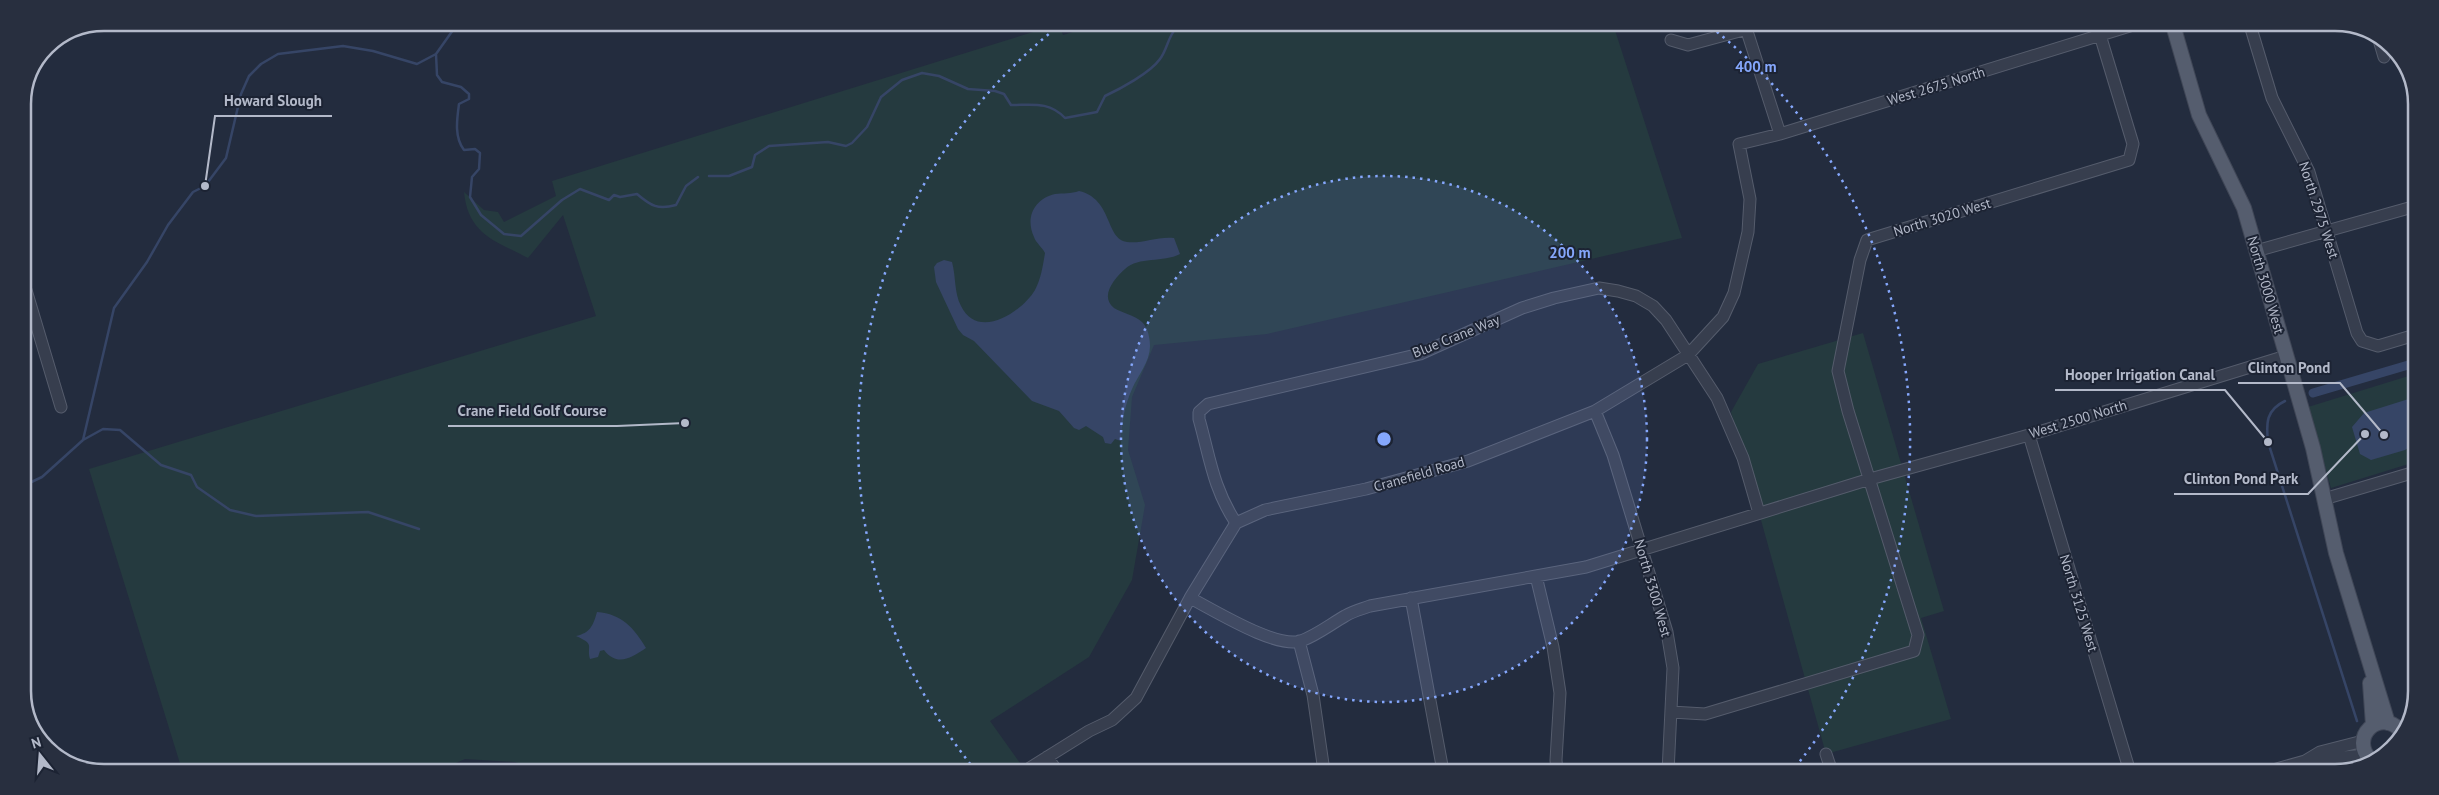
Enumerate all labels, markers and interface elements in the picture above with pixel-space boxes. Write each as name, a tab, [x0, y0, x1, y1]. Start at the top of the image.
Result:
text: 400 m	[1735, 57, 1777, 76]
street label: West 2675 North	[1885, 63, 1987, 109]
callout: Howard Slough	[215, 86, 332, 116]
text: Howard Slough	[224, 91, 322, 110]
street label: North 2975 West	[2295, 159, 2343, 261]
street label: North 3020 West	[1891, 194, 1993, 240]
street label: North 3000 West	[2243, 234, 2289, 336]
text: 200 m	[1549, 243, 1591, 262]
street label: Blue Crane Way	[1410, 310, 1503, 362]
callout: Clinton Pond	[2238, 353, 2340, 383]
text: Clinton Pond	[2248, 358, 2330, 377]
callout: Hooper Irrigation Canal	[2055, 360, 2225, 390]
text: Hooper Irrigation Canal	[2065, 365, 2215, 384]
callout: Crane Field Golf Course	[448, 396, 617, 426]
street label: West 2500 North	[2027, 396, 2129, 442]
text: Crane Field Golf Course	[457, 401, 607, 420]
centre of rings	[1375, 430, 1393, 448]
street label: Cranefield Road	[1371, 452, 1467, 496]
callout: Clinton Pond Park	[2174, 464, 2308, 494]
text: Clinton Pond Park	[2184, 469, 2299, 488]
street label: North 3300 West	[1630, 537, 1676, 639]
street label: North 3125 West	[2056, 552, 2102, 654]
north arrow	[15, 730, 65, 780]
text: N	[29, 733, 43, 753]

